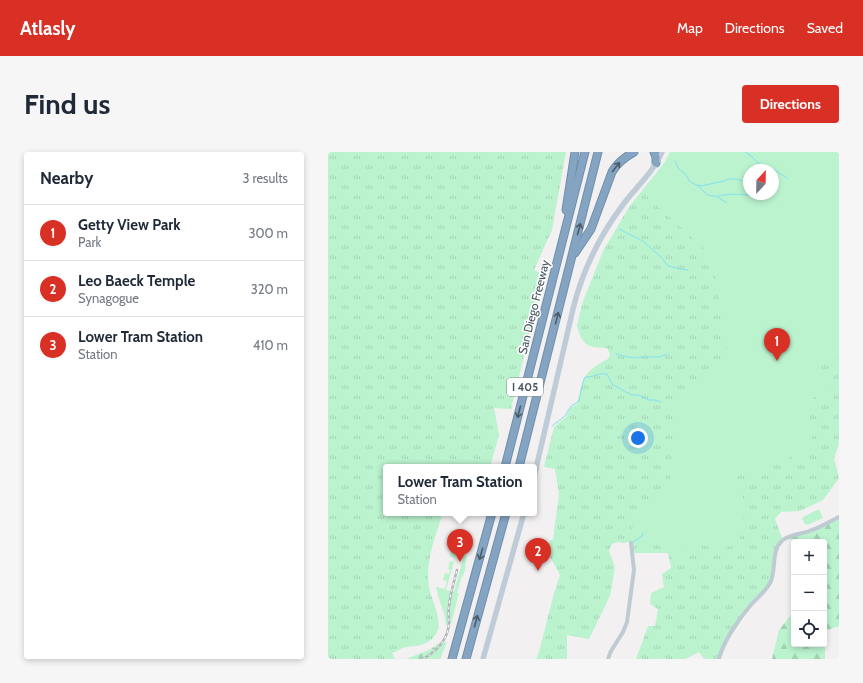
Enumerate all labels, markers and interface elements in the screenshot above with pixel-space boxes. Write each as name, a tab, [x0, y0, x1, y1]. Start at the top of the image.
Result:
text: Atlasly	[20, 17, 76, 40]
text: Map	[677, 19, 703, 37]
text: Directions	[725, 19, 785, 37]
text: Saved	[807, 19, 843, 37]
button: Directions	[742, 85, 839, 123]
text: Find us	[24, 87, 110, 121]
one-way arrow	[612, 161, 621, 172]
north arrow	[743, 164, 779, 200]
text: Nearby	[40, 168, 93, 188]
text: 3 results	[242, 170, 288, 186]
text: Getty View Park	[78, 216, 181, 234]
one-way arrow	[576, 223, 583, 236]
text: 1	[51, 225, 55, 241]
text: 300 m	[248, 225, 288, 241]
text: Park	[78, 234, 101, 250]
street label: San Diego Freeway	[515, 258, 552, 356]
text: Leo Baeck Temple	[78, 272, 195, 290]
text: 2	[50, 281, 56, 297]
text: 320 m	[251, 281, 288, 297]
text: Synagogue	[78, 290, 139, 306]
one-way arrow	[553, 311, 561, 324]
text: Lower Tram Station	[78, 328, 203, 346]
pin: 1	[764, 328, 790, 361]
text: 3	[49, 337, 57, 353]
text: 410 m	[253, 337, 288, 353]
text: Station	[78, 346, 117, 362]
road number: I 405	[507, 378, 543, 396]
one-way arrow	[515, 406, 522, 419]
your location	[628, 428, 648, 448]
popup	[383, 464, 537, 516]
text: Lower Tram Station	[397, 473, 523, 491]
text: Station	[397, 491, 437, 507]
pin: 3	[447, 529, 473, 562]
pin: 2	[525, 538, 551, 571]
map controls	[791, 539, 827, 647]
button: +	[791, 539, 827, 575]
one-way arrow	[477, 548, 484, 561]
button: −	[791, 575, 827, 611]
button: locate	[791, 611, 827, 647]
one-way arrow	[473, 615, 480, 628]

